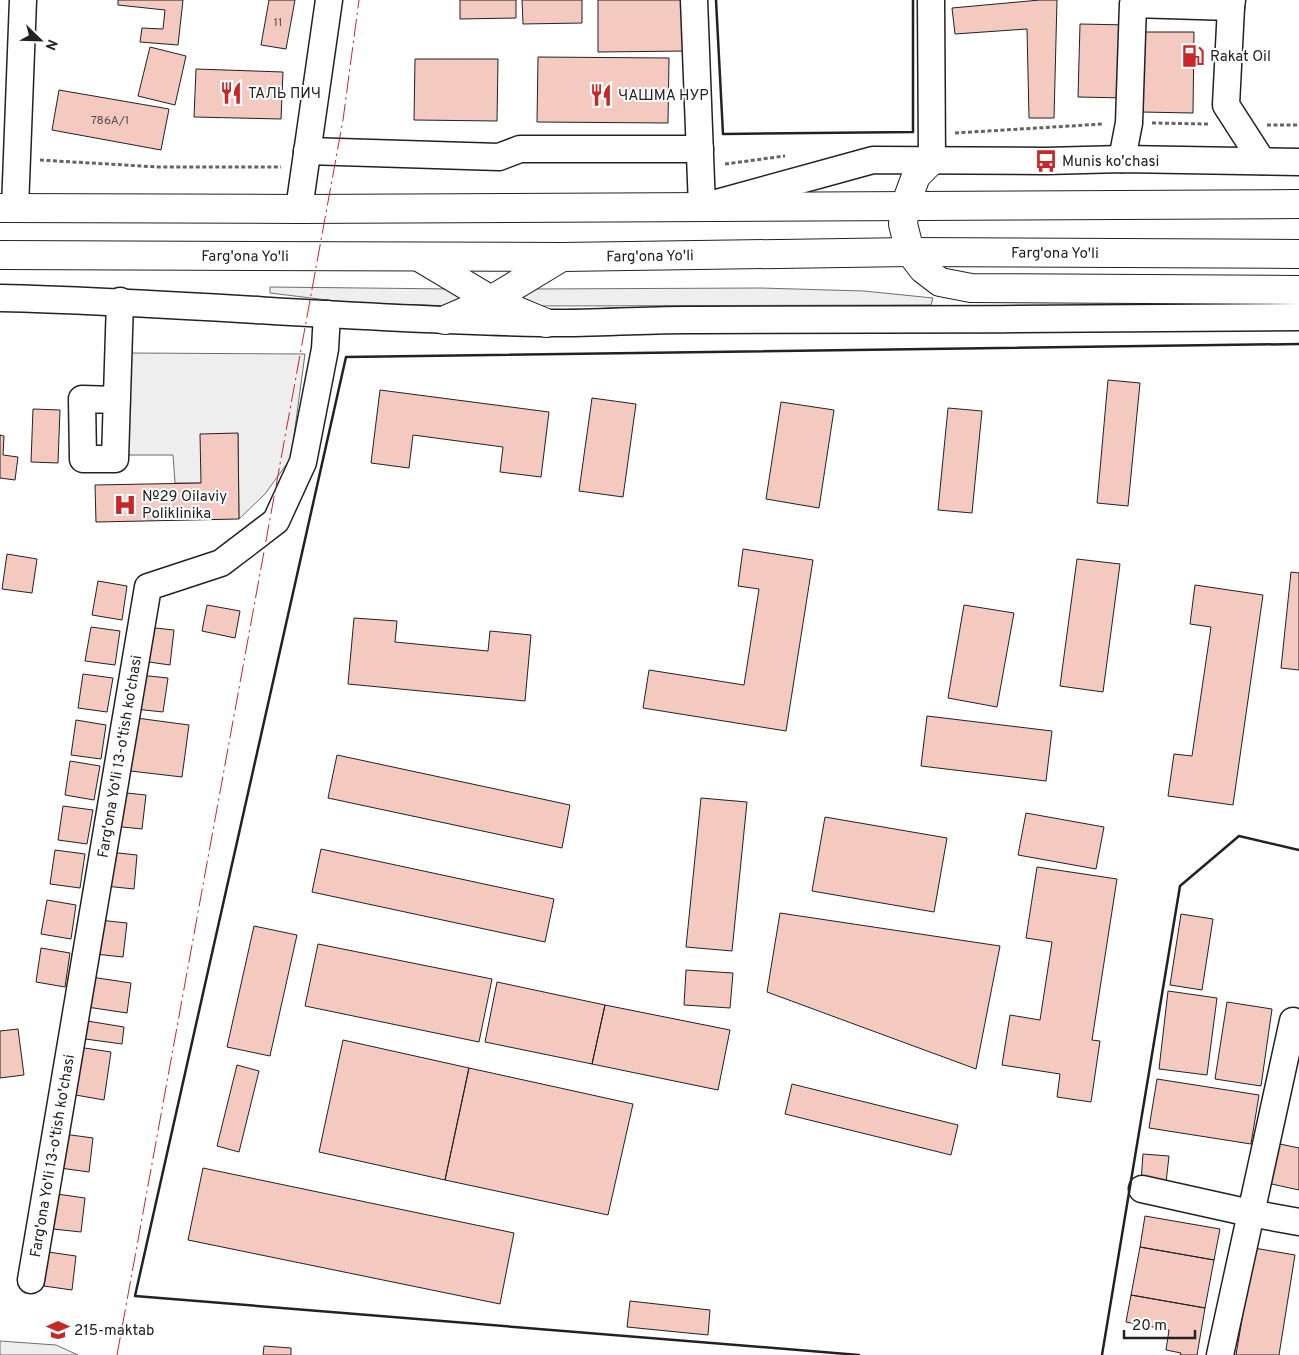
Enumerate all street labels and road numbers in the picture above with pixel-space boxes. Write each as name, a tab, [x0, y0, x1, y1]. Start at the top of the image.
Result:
street label: Farg'ona Yo'li	[1011, 245, 1099, 264]
street label: Farg'ona Yo'li	[606, 247, 694, 267]
street label: Farg'ona Yo'li	[201, 248, 289, 267]
street label: Farg'ona Yo'li 13-o'tish ko'chasi	[94, 654, 147, 860]
street label: Farg'ona Yo'li 13-o'tish ko'chasi	[27, 1053, 80, 1259]

